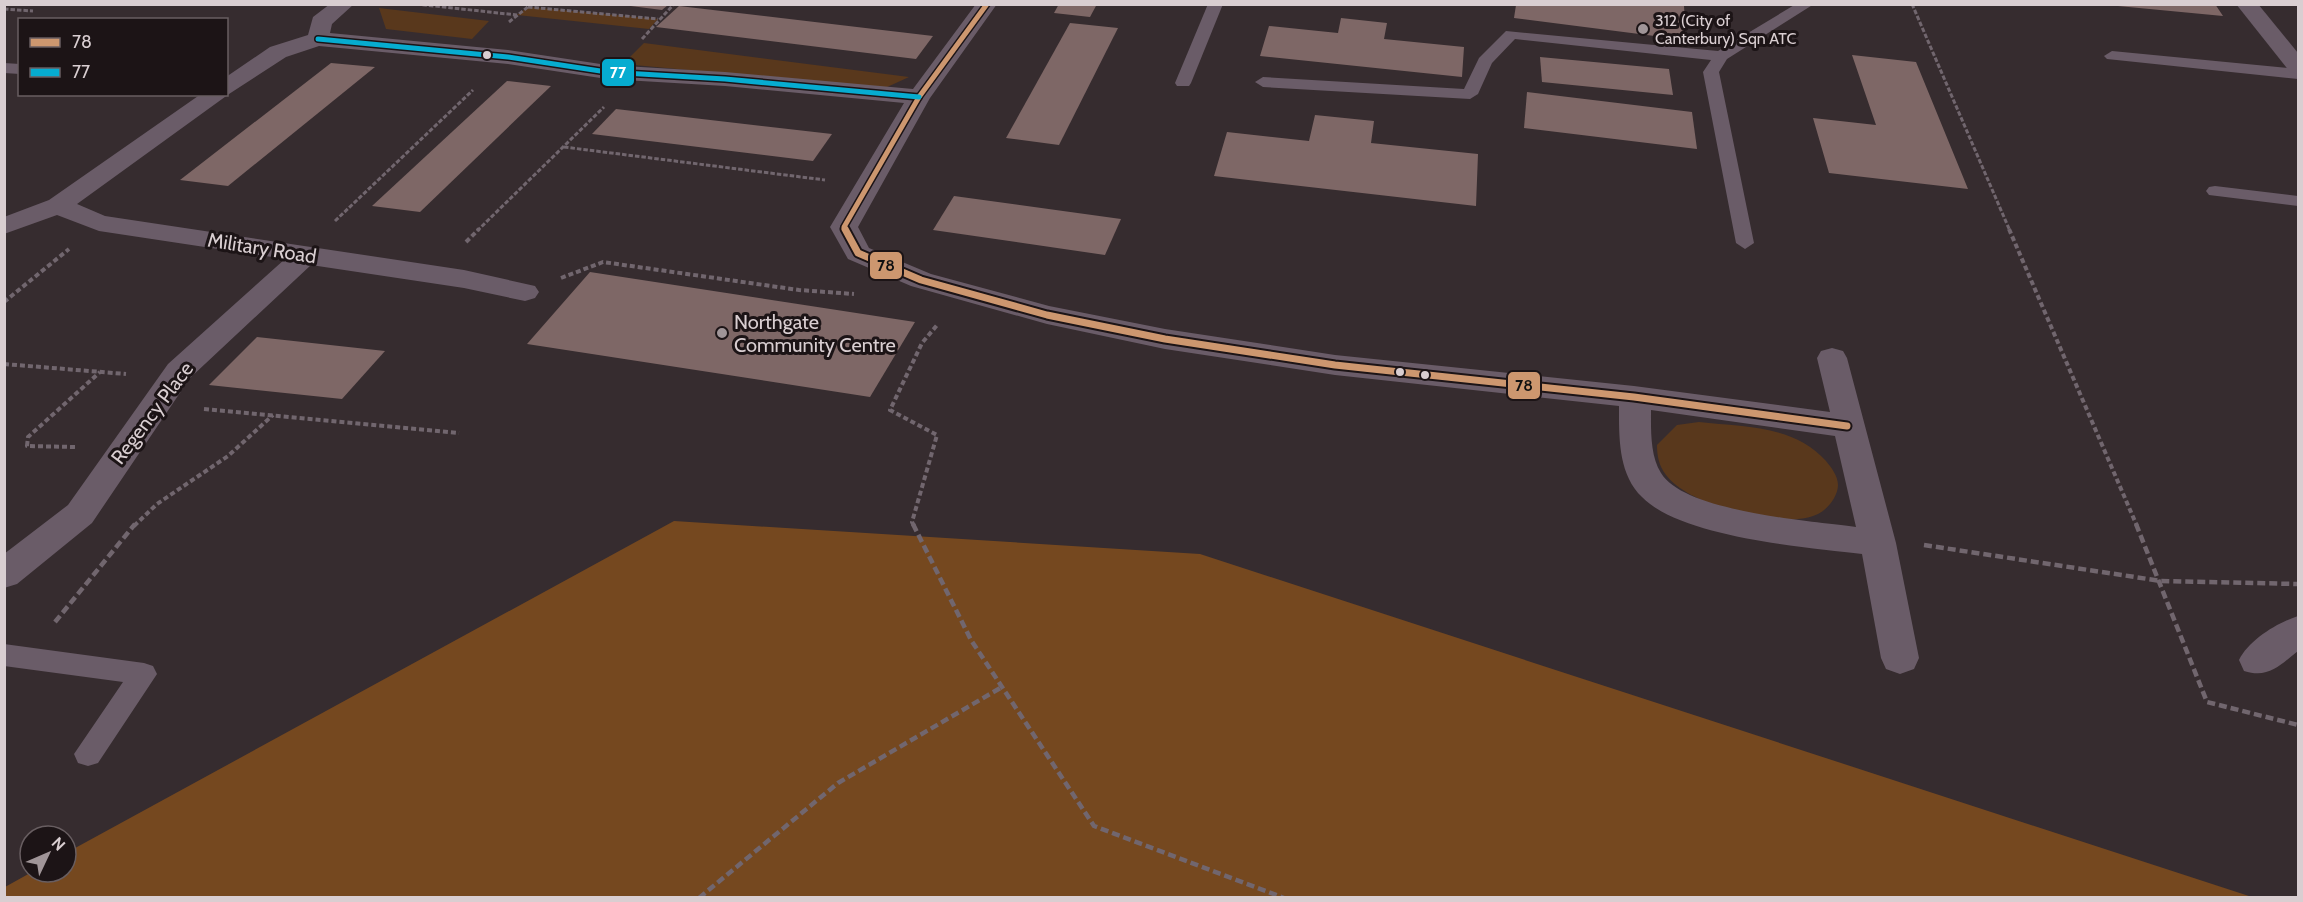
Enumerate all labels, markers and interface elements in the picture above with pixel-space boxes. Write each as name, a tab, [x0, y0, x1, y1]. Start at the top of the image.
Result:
place label: 312 (City of Canterbury) Sqn ATC	[1655, 11, 1796, 48]
legend	[18, 18, 228, 96]
marker: 312 (City of Canterbury) Sqn ATC	[1636, 22, 1650, 36]
text: 78	[72, 31, 92, 53]
unlabelled marker	[481, 49, 493, 61]
line badge: 77	[601, 58, 635, 87]
text: 77	[72, 61, 90, 83]
text: 77	[610, 63, 627, 82]
street label: Military Road	[206, 228, 318, 268]
line badge: 78	[869, 251, 903, 280]
text: 78	[877, 256, 895, 275]
place label: Northgate Community Centre	[734, 310, 896, 357]
marker: Northgate Community Centre	[715, 326, 729, 340]
street label: Regency Place	[106, 357, 198, 469]
unlabelled marker	[1394, 366, 1406, 378]
unlabelled marker	[1419, 369, 1431, 381]
line badge: 78	[1507, 371, 1541, 400]
text: 78	[1515, 376, 1533, 395]
north arrow	[18, 824, 78, 884]
text: N	[48, 833, 69, 855]

